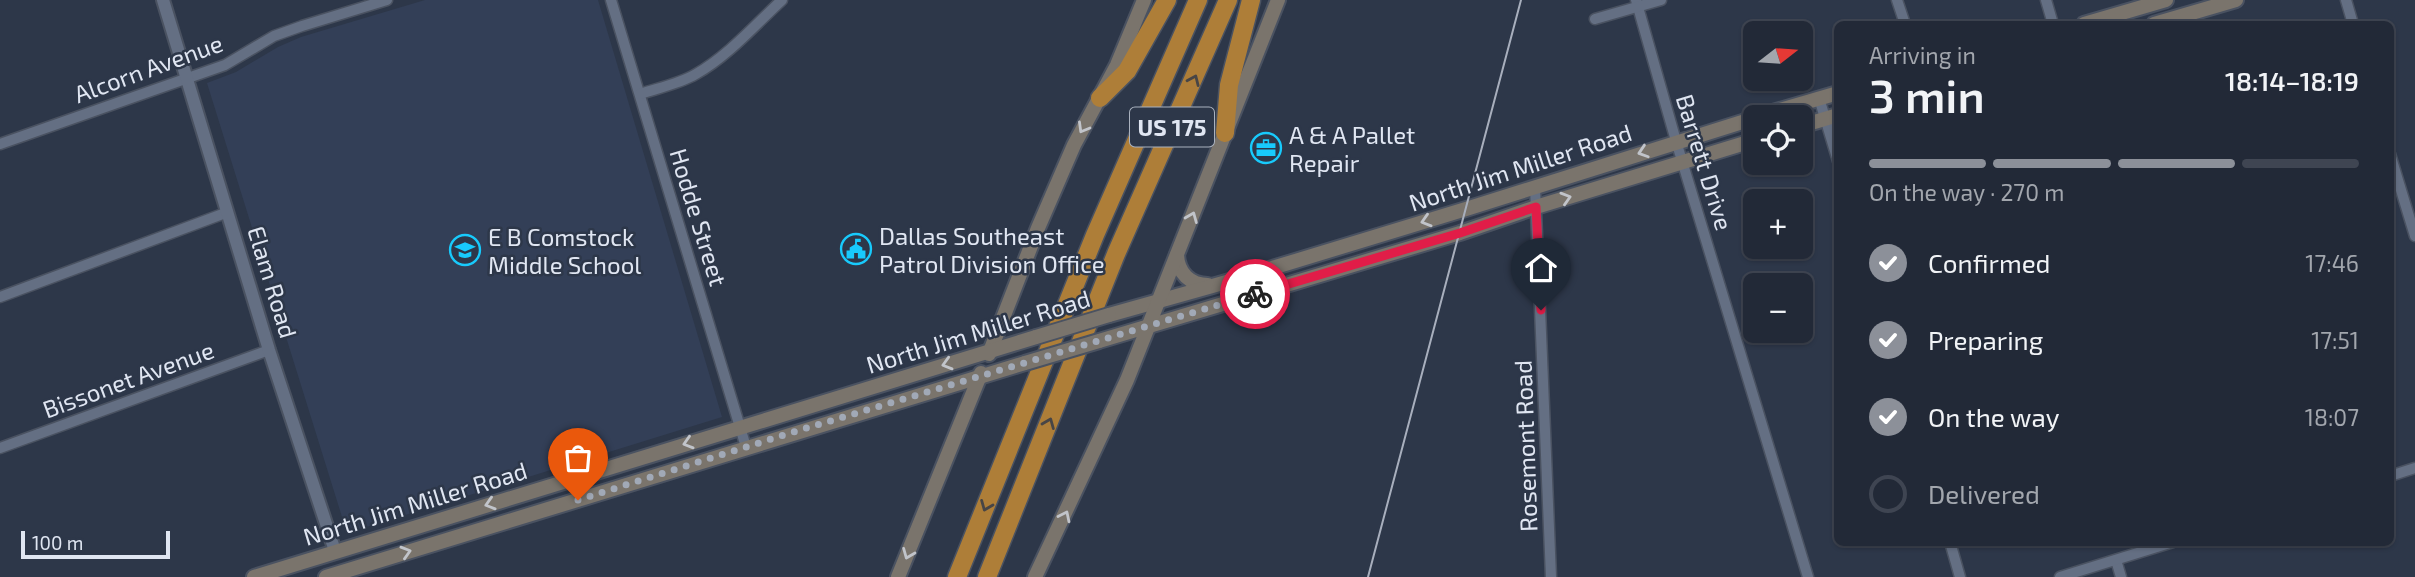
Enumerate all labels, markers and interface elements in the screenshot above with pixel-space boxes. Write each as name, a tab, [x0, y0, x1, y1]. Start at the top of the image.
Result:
north arrow	[1743, 21, 1813, 91]
map controls	[1743, 21, 1813, 343]
street label: Alcorn Avenue	[70, 28, 226, 108]
text: Arriving in	[1869, 41, 1976, 69]
text: 18:14–18:19	[2225, 65, 2359, 96]
text: 3 min	[1869, 67, 1985, 122]
one-way arrow	[1185, 75, 1199, 87]
street label: Barrett Drive	[1671, 91, 1739, 233]
button: locate	[1743, 105, 1813, 175]
road number: US 175	[1130, 108, 1214, 146]
street label: North Jim Miller Road	[1405, 117, 1635, 217]
one-way arrow	[1078, 120, 1091, 133]
place label: A & A Pallet Repair	[1289, 120, 1415, 177]
office icon: A & A Pallet Repair	[1249, 131, 1283, 165]
one-way arrow	[1638, 144, 1650, 158]
street label: Hodde Street	[664, 145, 734, 289]
text: On the way · 270 m	[1869, 178, 2064, 206]
button: +	[1743, 189, 1813, 259]
one-way arrow	[1560, 191, 1572, 206]
one-way arrow	[1183, 211, 1197, 223]
one-way arrow	[1421, 213, 1433, 228]
place label: Dallas Southeast Patrol Division Office	[879, 221, 1105, 278]
place label: E B Comstock Middle School	[488, 222, 641, 279]
street label: Elam Road	[242, 223, 304, 341]
public building icon: Dallas Southeast Patrol Division Office	[839, 232, 873, 266]
school or university icon: E B Comstock Middle School	[448, 233, 482, 267]
pin	[1511, 238, 1571, 310]
icon: check	[1869, 244, 1907, 282]
text: Confirmed	[1928, 247, 2051, 278]
icon: home	[1522, 249, 1560, 287]
text: 17:46	[2305, 249, 2359, 277]
courier	[1220, 259, 1290, 329]
button: −	[1743, 273, 1813, 343]
icon: bike	[1236, 275, 1274, 313]
street label: North Jim Miller Road	[863, 283, 1093, 379]
icon: check	[1869, 321, 1907, 359]
text: Preparing	[1928, 324, 2043, 355]
text: 17:51	[2311, 326, 2359, 354]
street label: Bissonet Avenue	[38, 335, 218, 423]
one-way arrow	[941, 356, 953, 371]
street label: Rosemont Road	[1508, 360, 1542, 532]
icon: check	[1869, 398, 1907, 436]
text: On the way	[1928, 401, 2059, 432]
text: 18:07	[2305, 403, 2359, 431]
one-way arrow	[1040, 417, 1054, 429]
pin	[548, 428, 608, 500]
one-way arrow	[682, 435, 694, 450]
icon: bag	[559, 439, 597, 477]
street label: North Jim Miller Road	[300, 455, 530, 551]
text: Delivered	[1928, 478, 2040, 509]
one-way arrow	[484, 495, 496, 510]
one-way arrow	[980, 499, 994, 511]
one-way arrow	[1057, 511, 1071, 523]
scale bar	[21, 528, 170, 560]
text: 100 m	[32, 531, 83, 554]
one-way arrow	[400, 546, 412, 561]
one-way arrow	[902, 547, 916, 559]

